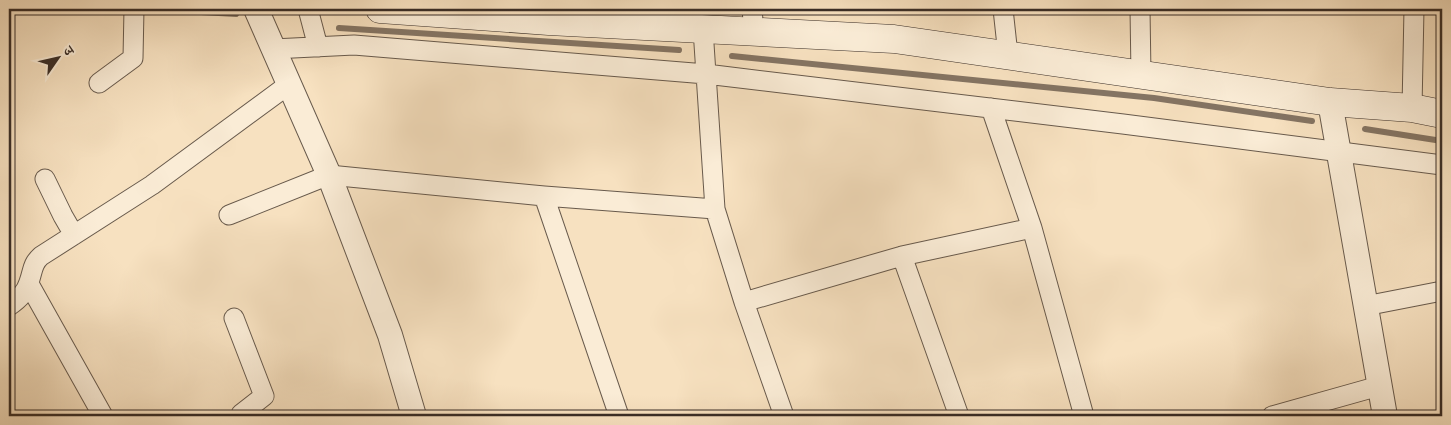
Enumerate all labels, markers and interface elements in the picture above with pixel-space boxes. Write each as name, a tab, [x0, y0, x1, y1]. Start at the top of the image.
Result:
north arrow	[32, 32, 82, 82]
text: उ	[59, 42, 78, 59]

